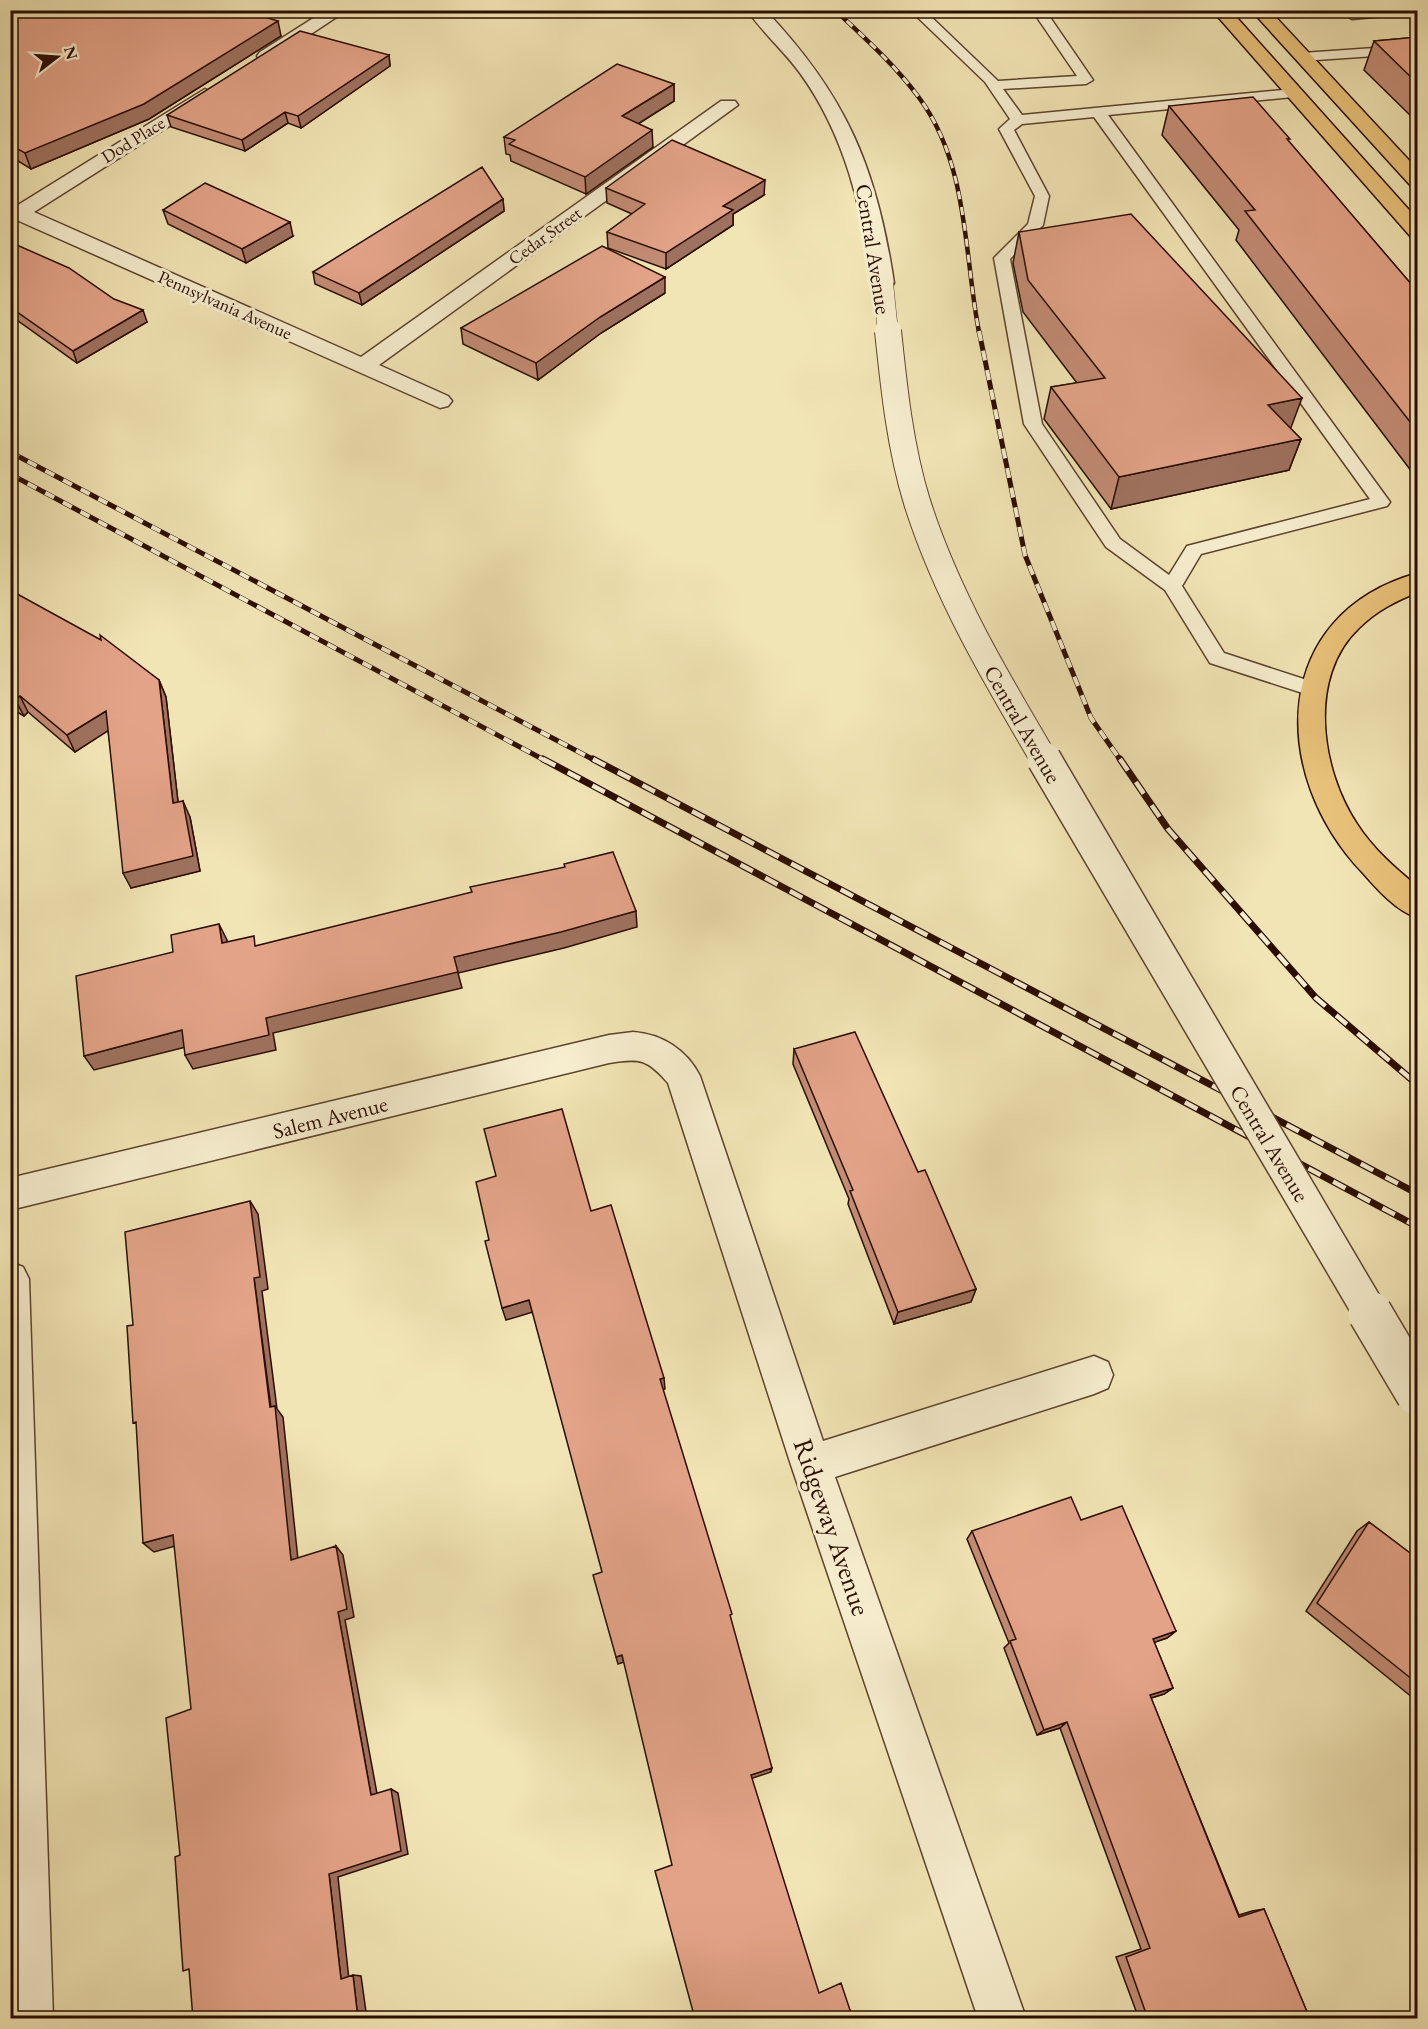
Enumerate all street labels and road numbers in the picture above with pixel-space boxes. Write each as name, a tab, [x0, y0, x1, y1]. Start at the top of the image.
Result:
street label: Dod Place	[97, 111, 169, 168]
street label: Central Avenue	[849, 182, 898, 317]
street label: Cedar Street	[504, 201, 586, 270]
street label: Pennsylvania Avenue	[155, 265, 296, 344]
street label: Central Avenue	[977, 660, 1068, 789]
street label: Central Avenue	[1223, 1079, 1316, 1208]
street label: Salem Avenue	[270, 1089, 391, 1146]
street label: Ridgeway Avenue	[786, 1434, 879, 1620]

